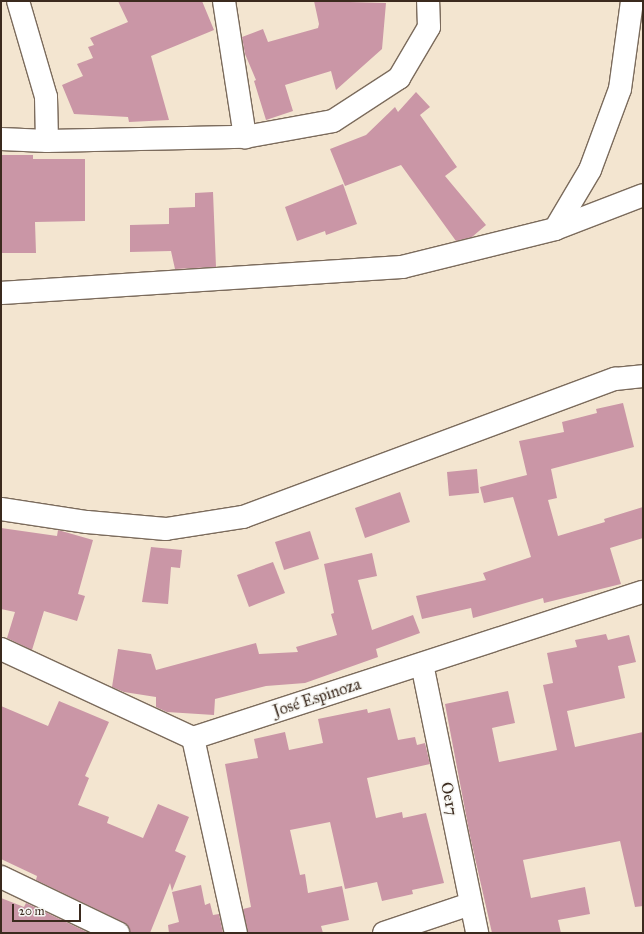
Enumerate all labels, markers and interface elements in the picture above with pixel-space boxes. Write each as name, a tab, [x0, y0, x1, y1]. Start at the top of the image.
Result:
street label: José Espinoza	[271, 675, 363, 721]
street label: Oe17	[436, 781, 462, 817]
scale bar	[14, 896, 83, 922]
text: 20 m	[19, 904, 45, 918]

